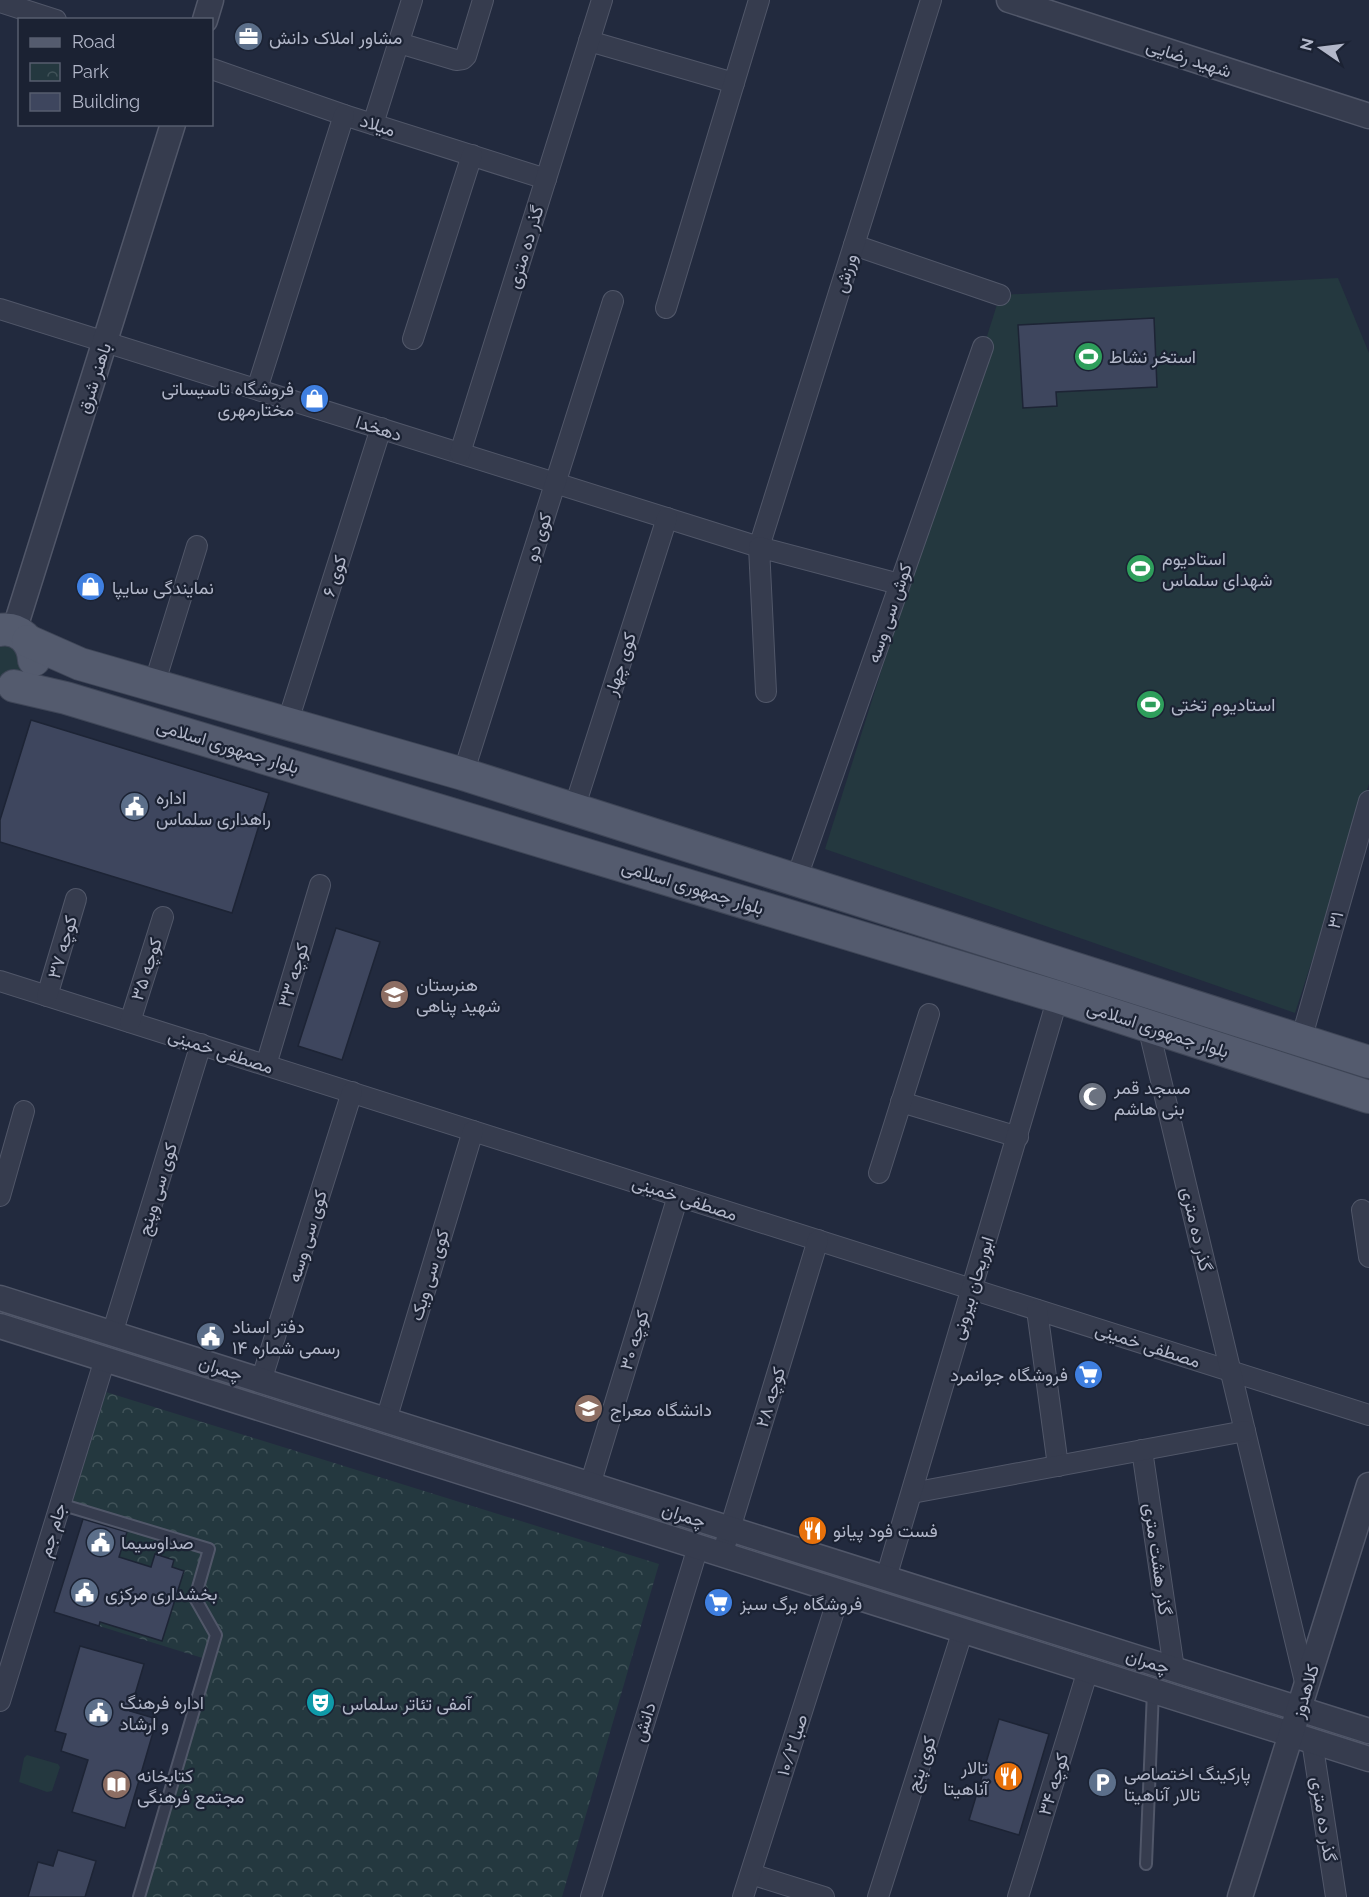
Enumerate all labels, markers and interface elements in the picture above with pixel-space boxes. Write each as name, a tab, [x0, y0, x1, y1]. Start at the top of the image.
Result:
legend	[18, 18, 213, 126]
north arrow	[1291, 18, 1351, 78]
office icon: مشاور املاک دانش	[232, 21, 264, 53]
place label: مشاور املاک دانش	[269, 27, 402, 49]
text: Road	[72, 31, 115, 52]
street label: شهید رضایی	[1144, 34, 1234, 83]
text: N	[1296, 36, 1318, 53]
text: Park	[72, 61, 109, 82]
text: Building	[72, 91, 140, 112]
street label: میلاد	[358, 110, 398, 140]
street label: گذر ده متری	[502, 203, 549, 291]
street label: ورزش	[829, 251, 862, 295]
street label: باهنر شرق	[73, 340, 116, 416]
sports icon: استخر نشاط	[1072, 340, 1104, 372]
place label: استخر نشاط	[1109, 346, 1196, 368]
place label: فروشگاه تاسیساتی مختارمهری	[162, 378, 294, 421]
shop icon: فروشگاه تاسیساتی مختارمهری	[299, 382, 331, 414]
street label: دهخدا	[353, 411, 405, 445]
street label: کوی دو	[520, 510, 557, 564]
place label: استادیوم شهدای سلماس	[1162, 548, 1272, 591]
sports icon: استادیوم شهدای سلماس	[1125, 552, 1157, 584]
street label: کوی ۶	[318, 553, 351, 600]
street label: کوش سی وسه	[862, 560, 917, 666]
shop icon: نمایندگی سایپا	[75, 571, 107, 603]
place label: نمایندگی سایپا	[112, 577, 214, 600]
street label: کوی چهار	[600, 630, 642, 700]
sports icon: استادیوم تختی	[1134, 688, 1166, 720]
place label: استادیوم تختی	[1171, 694, 1275, 717]
street label: بلوار جمهوری اسلامی	[154, 714, 302, 779]
place label: اداره راهداری سلماس	[156, 787, 271, 830]
public building icon: اداره راهداری سلماس	[119, 791, 151, 823]
street label: بلوار جمهوری اسلامی	[619, 855, 767, 920]
street label: ۳۱	[1323, 909, 1347, 931]
street label: کوچه ۳۷	[43, 913, 83, 981]
street label: کوچه ۳۵	[126, 935, 168, 1004]
street label: کوچه ۳۳	[273, 941, 315, 1010]
place label: هنرستان شهید پناهی	[416, 974, 500, 1018]
school or university icon: هنرستان شهید پناهی	[379, 978, 411, 1010]
street label: بلوار جمهوری اسلامی	[1084, 996, 1231, 1063]
street label: مصطفی خمینی	[166, 1024, 276, 1079]
place label: مسجد قمر بنی هاشم	[1113, 1077, 1191, 1121]
mosque icon: مسجد قمر بنی هاشم	[1077, 1081, 1109, 1113]
street label: کوی سی وپنج	[133, 1140, 183, 1238]
street label: مصطفی خمینی	[630, 1171, 740, 1226]
street label: گذر ده متری	[1176, 1185, 1217, 1273]
street label: کوی سی وسه	[283, 1187, 332, 1285]
street label: کوی سی ویک	[405, 1227, 454, 1323]
street label: ابوریحان بیرونی	[946, 1234, 999, 1343]
street label: کوچه ۳۰	[615, 1308, 655, 1373]
place label: دفتر اسناد رسمی شماره ۱۴	[232, 1316, 340, 1359]
street label: مصطفی خمینی	[1093, 1318, 1203, 1373]
public building icon: دفتر اسناد رسمی شماره ۱۴	[195, 1320, 227, 1352]
street label: چمران	[196, 1351, 245, 1387]
supermarket icon: فروشگاه جوانمرد	[1073, 1358, 1105, 1390]
street label: کوچه ۲۸	[751, 1364, 791, 1430]
place label: فروشگاه جوانمرد	[950, 1364, 1068, 1386]
school or university icon: دانشگاه معراج	[573, 1393, 605, 1425]
place label: دانشگاه معراج	[610, 1399, 712, 1422]
street label: چمران	[659, 1498, 708, 1534]
street label: جام جم	[34, 1500, 72, 1560]
street label: گذر هشت متری	[1139, 1502, 1176, 1617]
restaurant icon: فست فود پیانو	[796, 1514, 828, 1546]
place label: فست فود پیانو	[833, 1520, 938, 1543]
public building icon: صداوسیما	[84, 1526, 116, 1558]
place label: صداوسیما	[121, 1532, 194, 1554]
public building icon: بخشداری مرکزی	[68, 1577, 100, 1609]
place label: بخشداری مرکزی	[105, 1583, 218, 1605]
supermarket icon: فروشگاه برگ سبز	[703, 1587, 735, 1619]
place label: فروشگاه برگ سبز	[739, 1593, 862, 1615]
street label: چمران	[1123, 1644, 1172, 1680]
street label: کلاهدوز	[1287, 1662, 1324, 1722]
theatre icon: آمفی تئاتر سلماس	[305, 1687, 337, 1719]
place label: اداره فرهنگ و ارشاد	[120, 1692, 204, 1735]
place label: آمفی تئاتر سلماس	[342, 1693, 473, 1715]
public building icon: اداره فرهنگ و ارشاد	[83, 1696, 115, 1728]
street label: دانش	[628, 1700, 661, 1745]
street label: صبا ۱۰/۲	[772, 1711, 812, 1779]
street label: کوی پنج	[902, 1733, 942, 1795]
street label: کوچه ۳۴	[1034, 1750, 1074, 1818]
place label: تالار آناهیتا	[943, 1757, 990, 1799]
restaurant icon: تالار آناهیتا	[993, 1761, 1025, 1793]
place label: پارکینگ اختصاصی تالار آناهیتا	[1124, 1763, 1251, 1806]
place label: کتابخانه مجتمع فرهنگی	[137, 1765, 244, 1809]
parking icon: پارکینگ اختصاصی تالار آناهیتا	[1087, 1767, 1119, 1799]
library icon: کتابخانه مجتمع فرهنگی	[100, 1769, 132, 1801]
street label: گذر ده متری	[1306, 1775, 1341, 1863]

